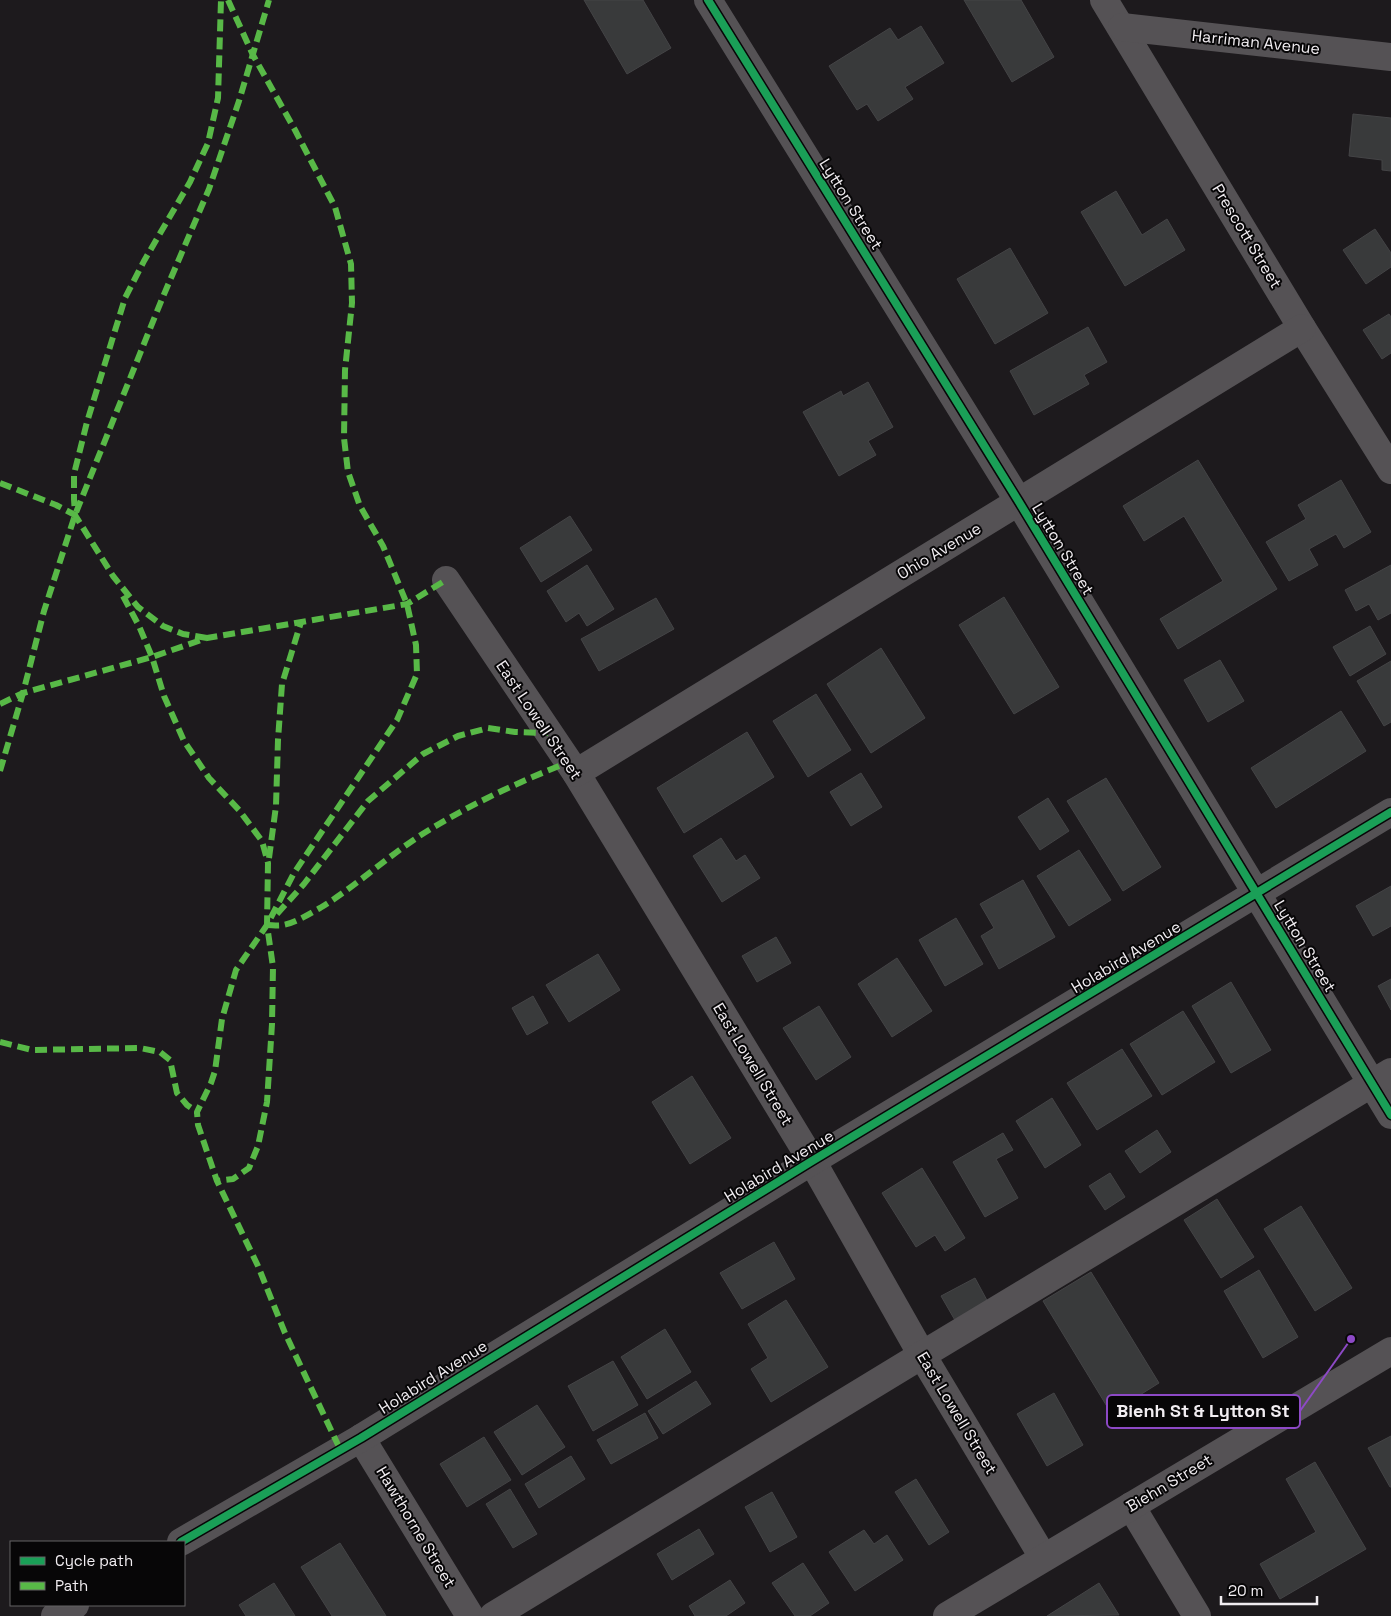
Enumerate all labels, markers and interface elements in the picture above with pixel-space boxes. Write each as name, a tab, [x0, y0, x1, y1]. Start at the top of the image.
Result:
street label: Harriman Avenue	[1191, 25, 1321, 59]
street label: Lytton Street	[815, 154, 887, 254]
street label: Prescott Street	[1208, 180, 1286, 292]
street label: Lytton Street	[1027, 499, 1099, 599]
street label: Ohio Avenue	[893, 518, 985, 584]
street label: East Lowell Street	[491, 656, 587, 784]
street label: Lytton Street	[1269, 896, 1341, 996]
street label: Holabird Avenue	[1067, 916, 1185, 998]
street label: East Lowell Street	[708, 999, 798, 1129]
street label: Holabird Avenue	[720, 1125, 838, 1207]
street label: Holabird Avenue	[375, 1335, 491, 1419]
street label: East Lowell Street	[912, 1348, 1002, 1478]
callout: Bienh St & Lytton St	[1107, 1395, 1300, 1428]
text: Bienh St & Lytton St	[1116, 1399, 1290, 1422]
street label: Biehn Street	[1122, 1449, 1216, 1517]
street label: Hawthorne Street	[372, 1463, 460, 1591]
legend	[10, 1541, 185, 1606]
text: Cycle path	[55, 1551, 133, 1570]
scale bar	[1221, 1574, 1317, 1606]
text: Path	[55, 1576, 88, 1595]
text: 20 m	[1228, 1581, 1263, 1600]

